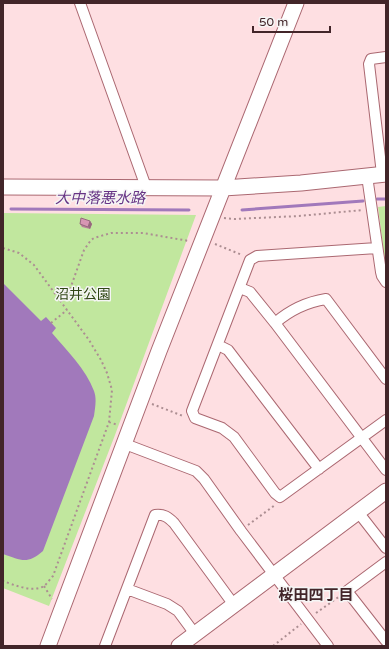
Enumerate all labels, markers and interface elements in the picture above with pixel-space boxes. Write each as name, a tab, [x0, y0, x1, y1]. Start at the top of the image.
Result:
scale bar	[253, 8, 330, 34]
text: 50 m	[259, 15, 288, 29]
water label: 大中落悪水路	[55, 189, 147, 207]
park label: 沼井公園	[55, 286, 111, 303]
district label: 桜田四丁目	[278, 586, 354, 604]

